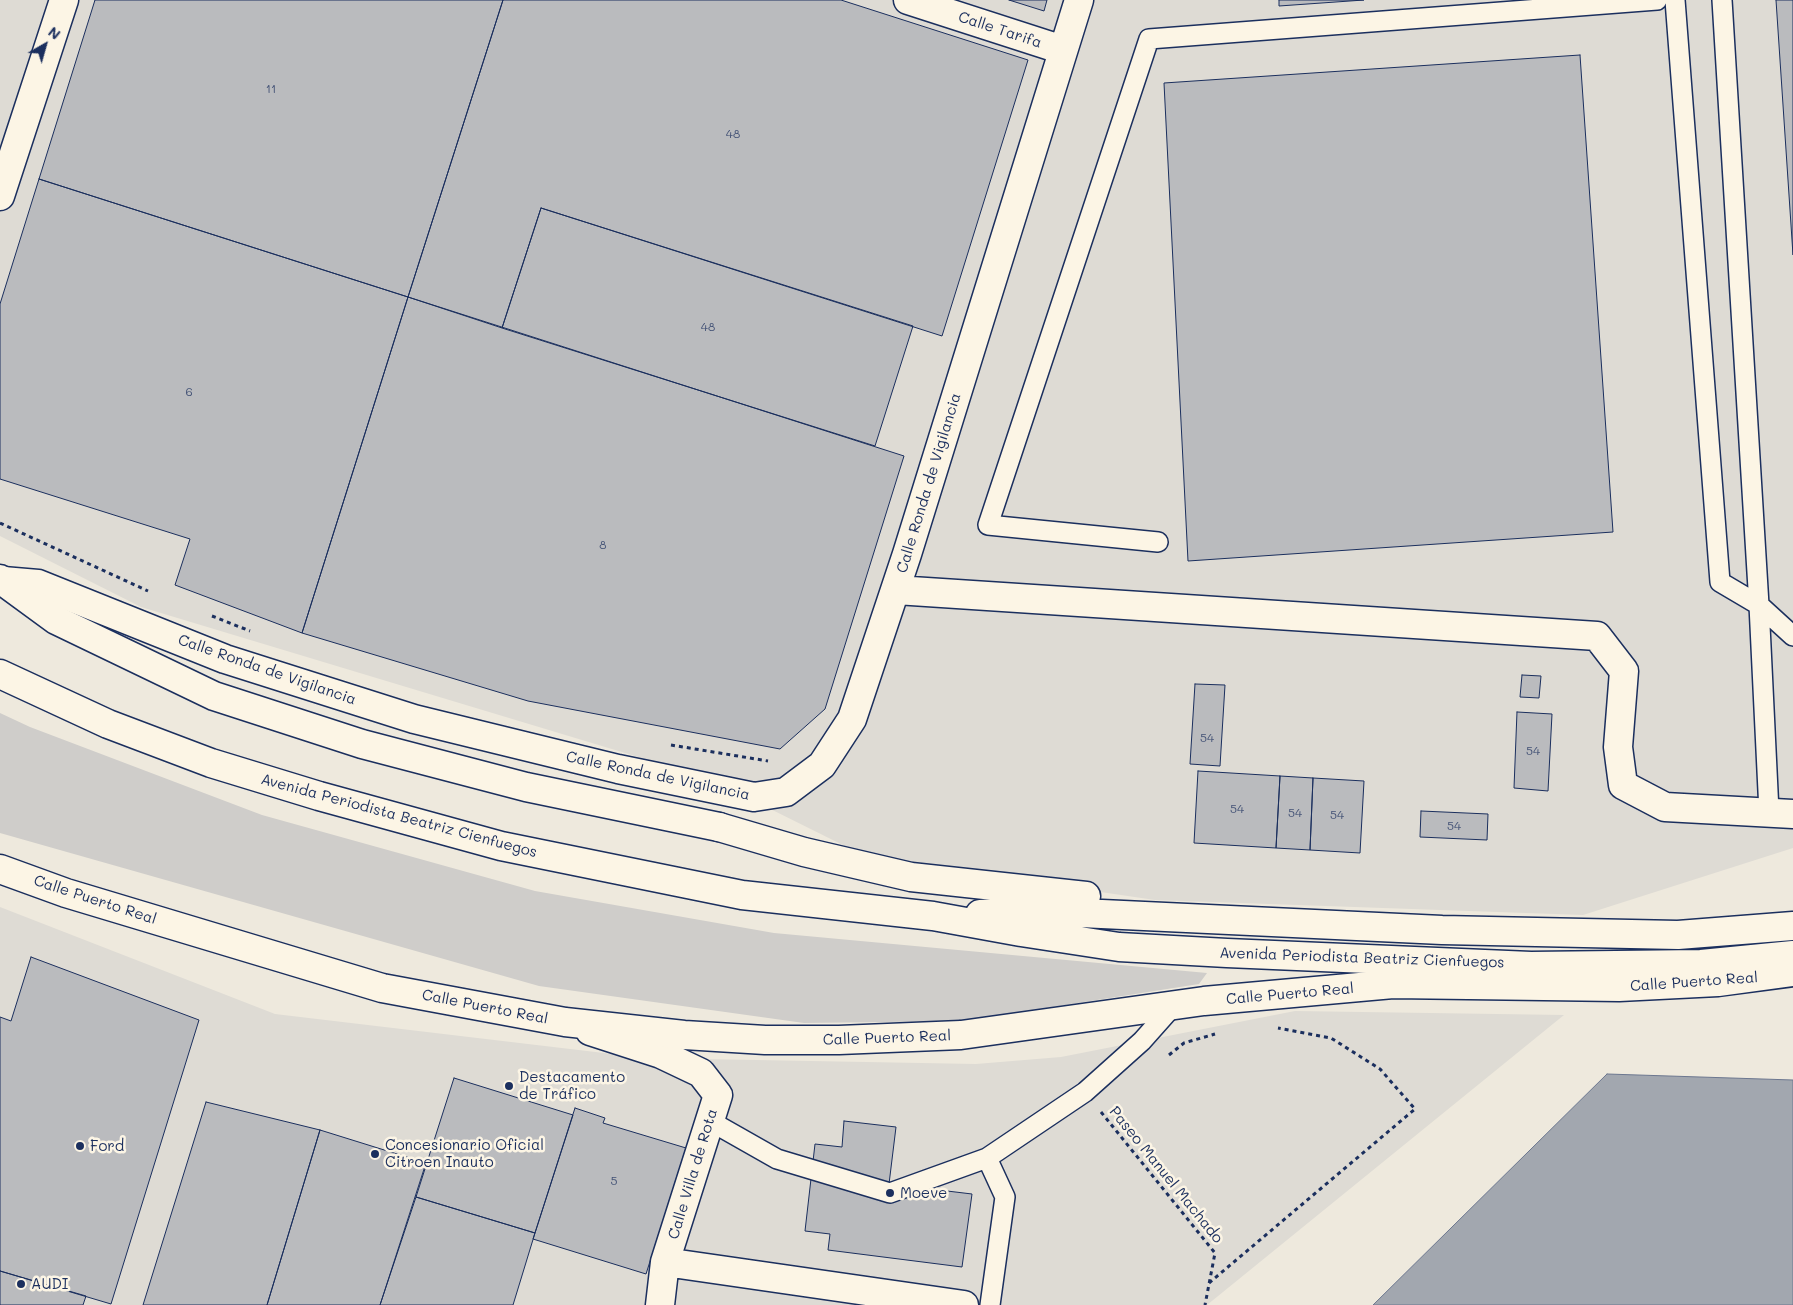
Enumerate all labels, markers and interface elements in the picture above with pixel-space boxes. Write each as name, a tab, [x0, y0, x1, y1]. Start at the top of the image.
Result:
street label: Calle Tarifa	[956, 8, 1044, 52]
north arrow	[20, 20, 70, 70]
text: N	[44, 22, 65, 44]
house number: 11	[266, 82, 276, 96]
house number: 48	[726, 127, 740, 141]
house number: 48	[701, 320, 715, 334]
house number: 6	[185, 385, 193, 399]
street label: Calle Ronda de Vigilancia	[893, 391, 965, 575]
house number: 8	[599, 538, 607, 552]
street label: Calle Ronda de Vigilancia	[175, 631, 359, 709]
house number: 54	[1200, 731, 1214, 745]
house number: 54	[1526, 744, 1540, 758]
street label: Calle Ronda de Vigilancia	[564, 748, 752, 804]
street label: Avenida Periodista Beatriz Cienfuegos	[259, 770, 539, 862]
house number: 54	[1230, 802, 1244, 816]
house number: 54	[1288, 806, 1302, 820]
house number: 54	[1330, 808, 1344, 822]
house number: 54	[1447, 819, 1461, 833]
street label: Calle Puerto Real	[31, 872, 159, 928]
street label: Avenida Periodista Beatriz Cienfuegos	[1219, 944, 1505, 972]
street label: Calle Puerto Real	[1629, 969, 1759, 995]
street label: Calle Puerto Real	[1225, 979, 1355, 1009]
street label: Calle Puerto Real	[420, 986, 550, 1028]
street label: Calle Puerto Real	[823, 1027, 951, 1049]
place label: Destacamento de Tráfico	[519, 1068, 625, 1103]
marker: Destacamento de Tráfico	[503, 1080, 515, 1092]
street label: Paseo Manuel Machado	[1105, 1103, 1227, 1247]
street label: Calle Villa de Rota	[665, 1107, 721, 1241]
place label: Concesionario Oficial Citroen Inauto	[385, 1136, 544, 1171]
place label: Ford	[90, 1137, 124, 1155]
marker: Ford	[74, 1140, 86, 1152]
marker: Concesionario Oficial Citroen Inauto	[369, 1148, 381, 1160]
house number: 5	[611, 1174, 617, 1188]
place label: Moeve	[900, 1184, 947, 1202]
marker: Moeve	[884, 1187, 896, 1199]
place label: AUDI	[31, 1275, 68, 1293]
marker: AUDI	[15, 1278, 27, 1290]

